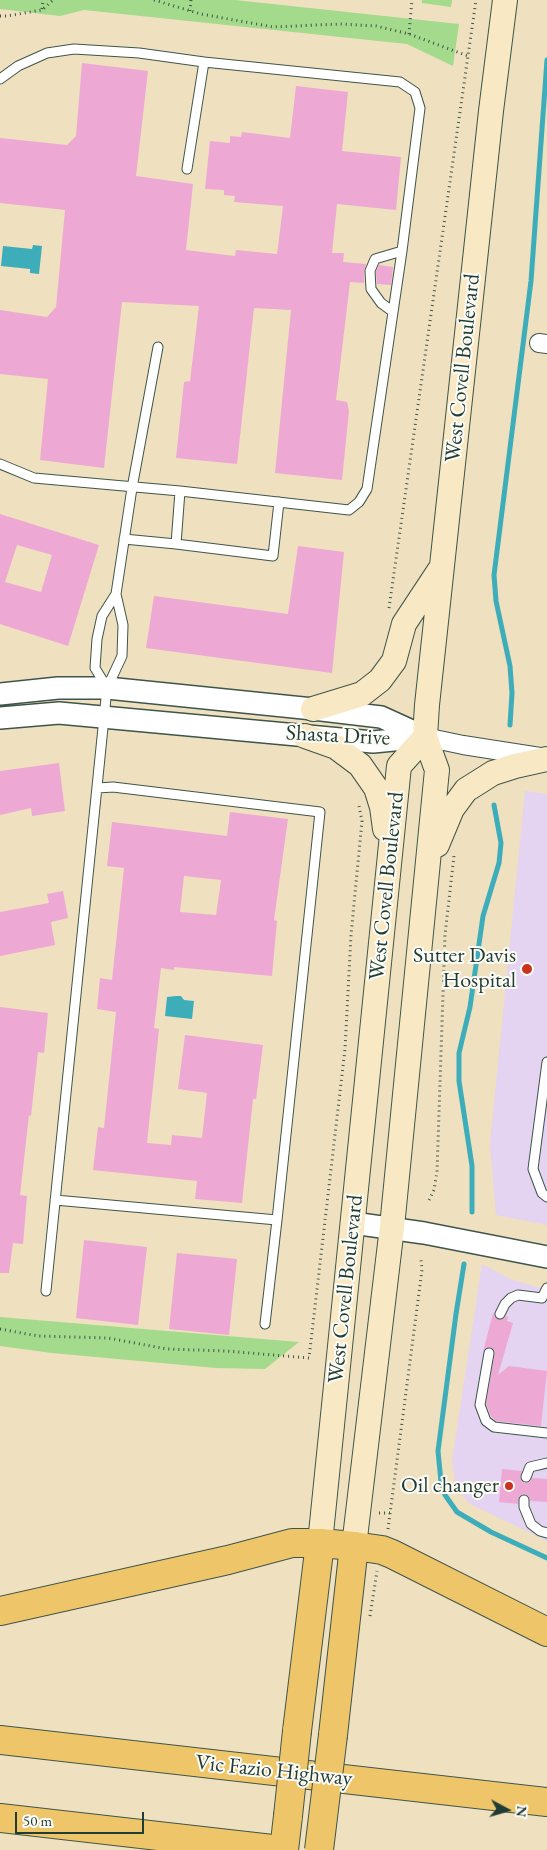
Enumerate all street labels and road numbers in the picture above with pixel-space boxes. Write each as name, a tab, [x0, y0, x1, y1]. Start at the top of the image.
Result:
street label: West Covell Boulevard	[440, 272, 486, 464]
street label: Shasta Drive	[285, 720, 391, 752]
street label: West Covell Boulevard	[364, 790, 410, 982]
street label: West Covell Boulevard	[323, 1193, 369, 1385]
street label: Vic Fazio Highway	[194, 1750, 354, 1792]

